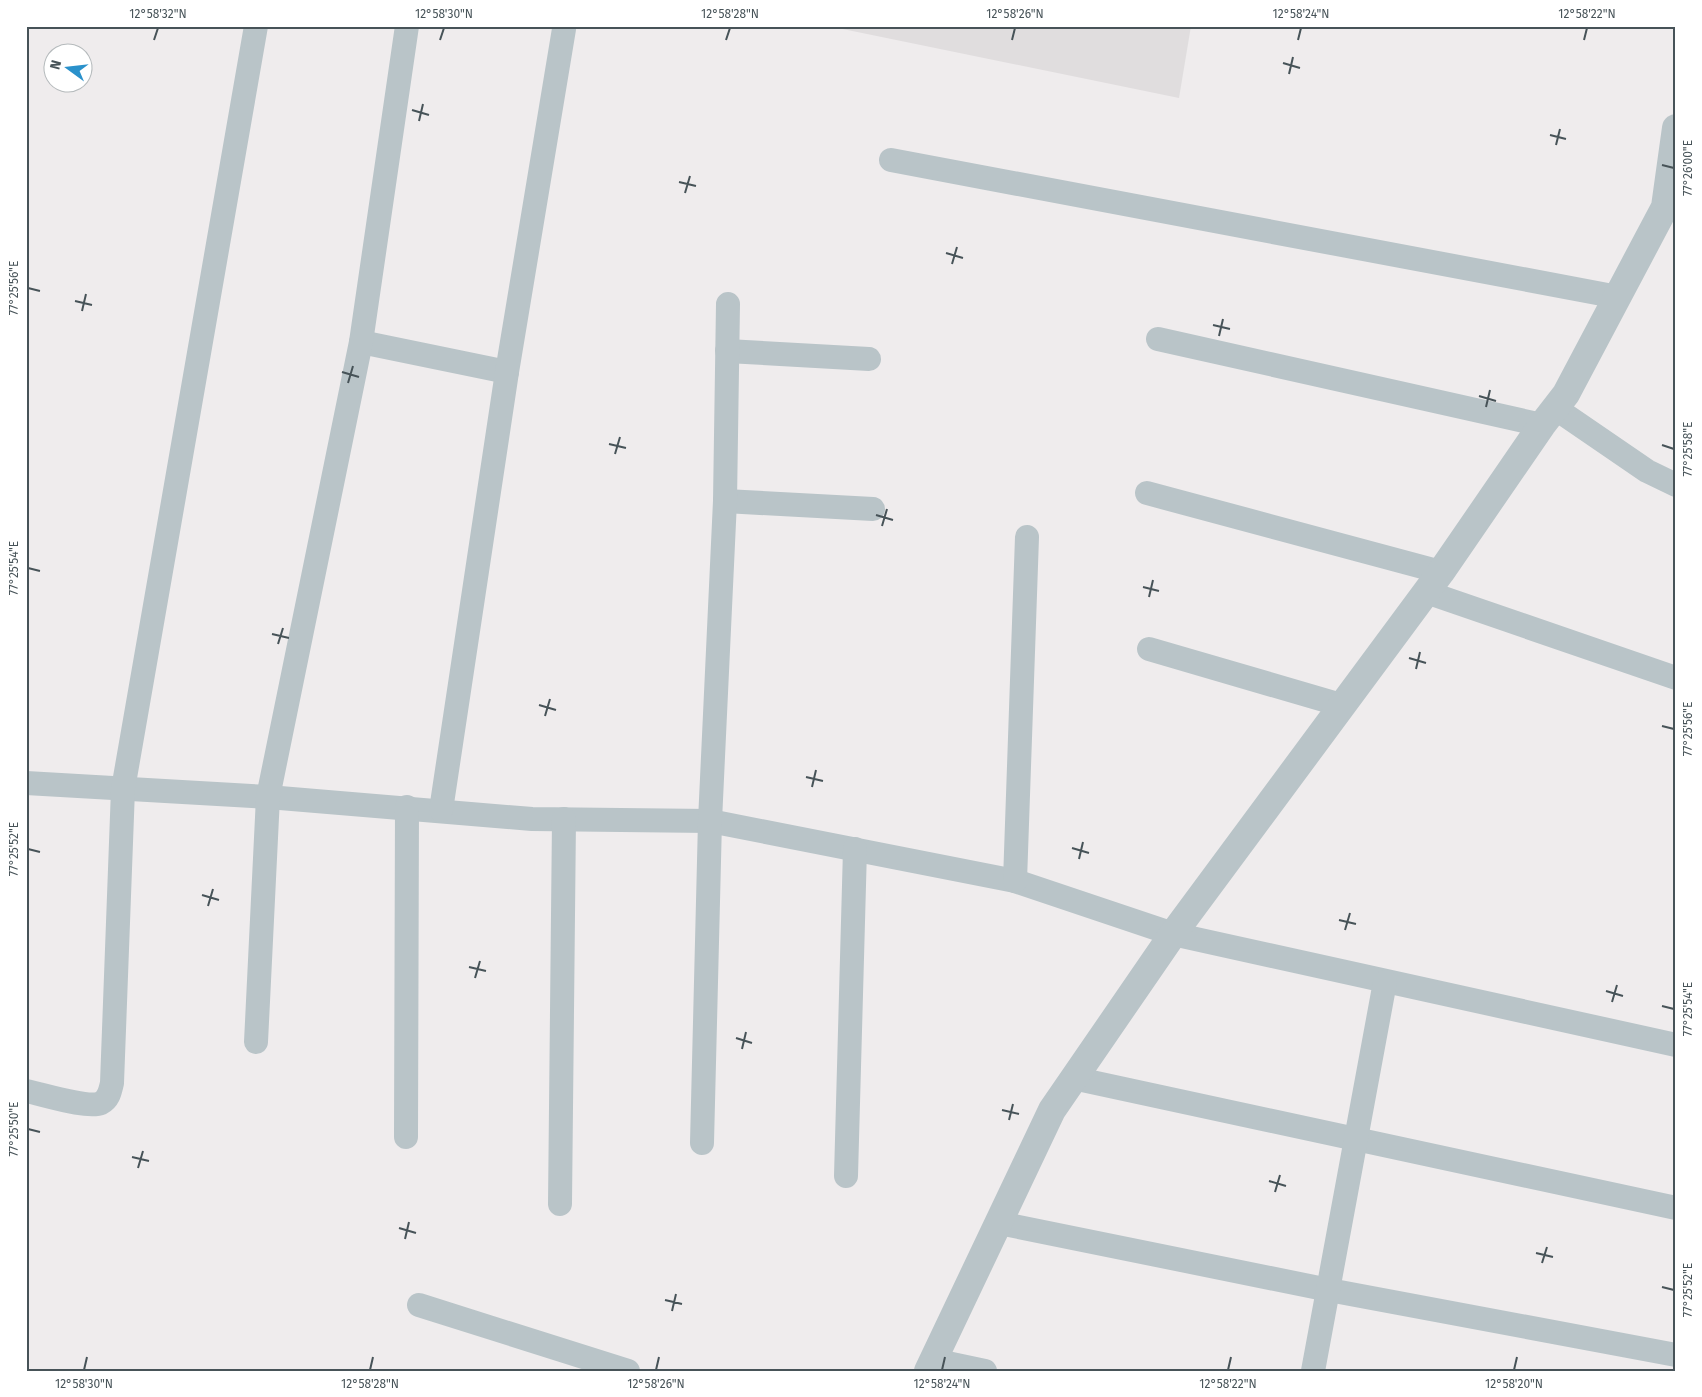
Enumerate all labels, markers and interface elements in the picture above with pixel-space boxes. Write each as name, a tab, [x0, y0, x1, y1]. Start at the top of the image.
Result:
text: 12°58'32"N	[129, 7, 187, 21]
text: 12°58'30"N	[415, 7, 473, 21]
text: 12°58'28"N	[701, 7, 759, 21]
text: 12°58'26"N	[986, 7, 1044, 21]
text: 12°58'24"N	[1273, 7, 1329, 21]
text: 12°58'22"N	[1558, 7, 1616, 21]
north arrow	[42, 42, 92, 92]
text: N	[47, 58, 65, 71]
text: 77°26'00"E	[1681, 140, 1695, 196]
text: 77°25'56"E	[7, 261, 21, 315]
text: 77°25'58"E	[1681, 422, 1695, 476]
text: 77°25'54"E	[7, 541, 21, 595]
text: 77°25'56"E	[1681, 702, 1695, 756]
text: 77°25'52"E	[7, 822, 21, 876]
text: 77°25'54"E	[1681, 982, 1695, 1036]
text: 77°25'50"E	[7, 1101, 21, 1157]
text: 77°25'52"E	[1681, 1263, 1695, 1317]
text: 12°58'30"N	[55, 1377, 113, 1391]
text: 12°58'28"N	[341, 1377, 399, 1391]
text: 12°58'26"N	[627, 1377, 685, 1391]
text: 12°58'24"N	[914, 1377, 970, 1391]
text: 12°58'22"N	[1199, 1377, 1257, 1391]
text: 12°58'20"N	[1485, 1377, 1543, 1391]

